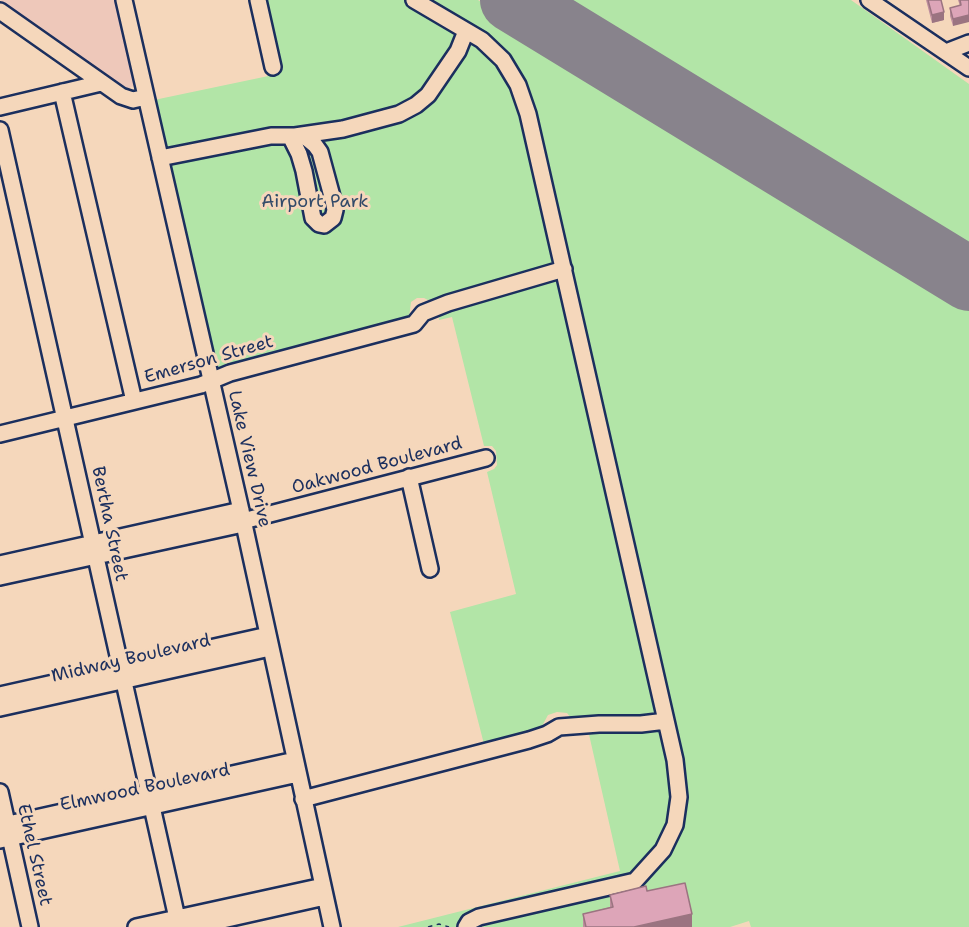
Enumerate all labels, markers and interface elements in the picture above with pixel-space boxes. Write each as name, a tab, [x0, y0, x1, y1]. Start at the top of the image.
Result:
park label: Airport Park	[261, 191, 369, 213]
street label: Emerson Street	[142, 331, 276, 389]
street label: Lake View Drive	[223, 389, 275, 529]
street label: Oakwood Boulevard	[289, 433, 465, 499]
street label: Bertha Street	[86, 464, 132, 584]
street label: Midway Boulevard	[49, 630, 213, 688]
street label: Elmwood Boulevard	[58, 759, 232, 817]
street label: Ethel Street	[12, 802, 56, 908]

